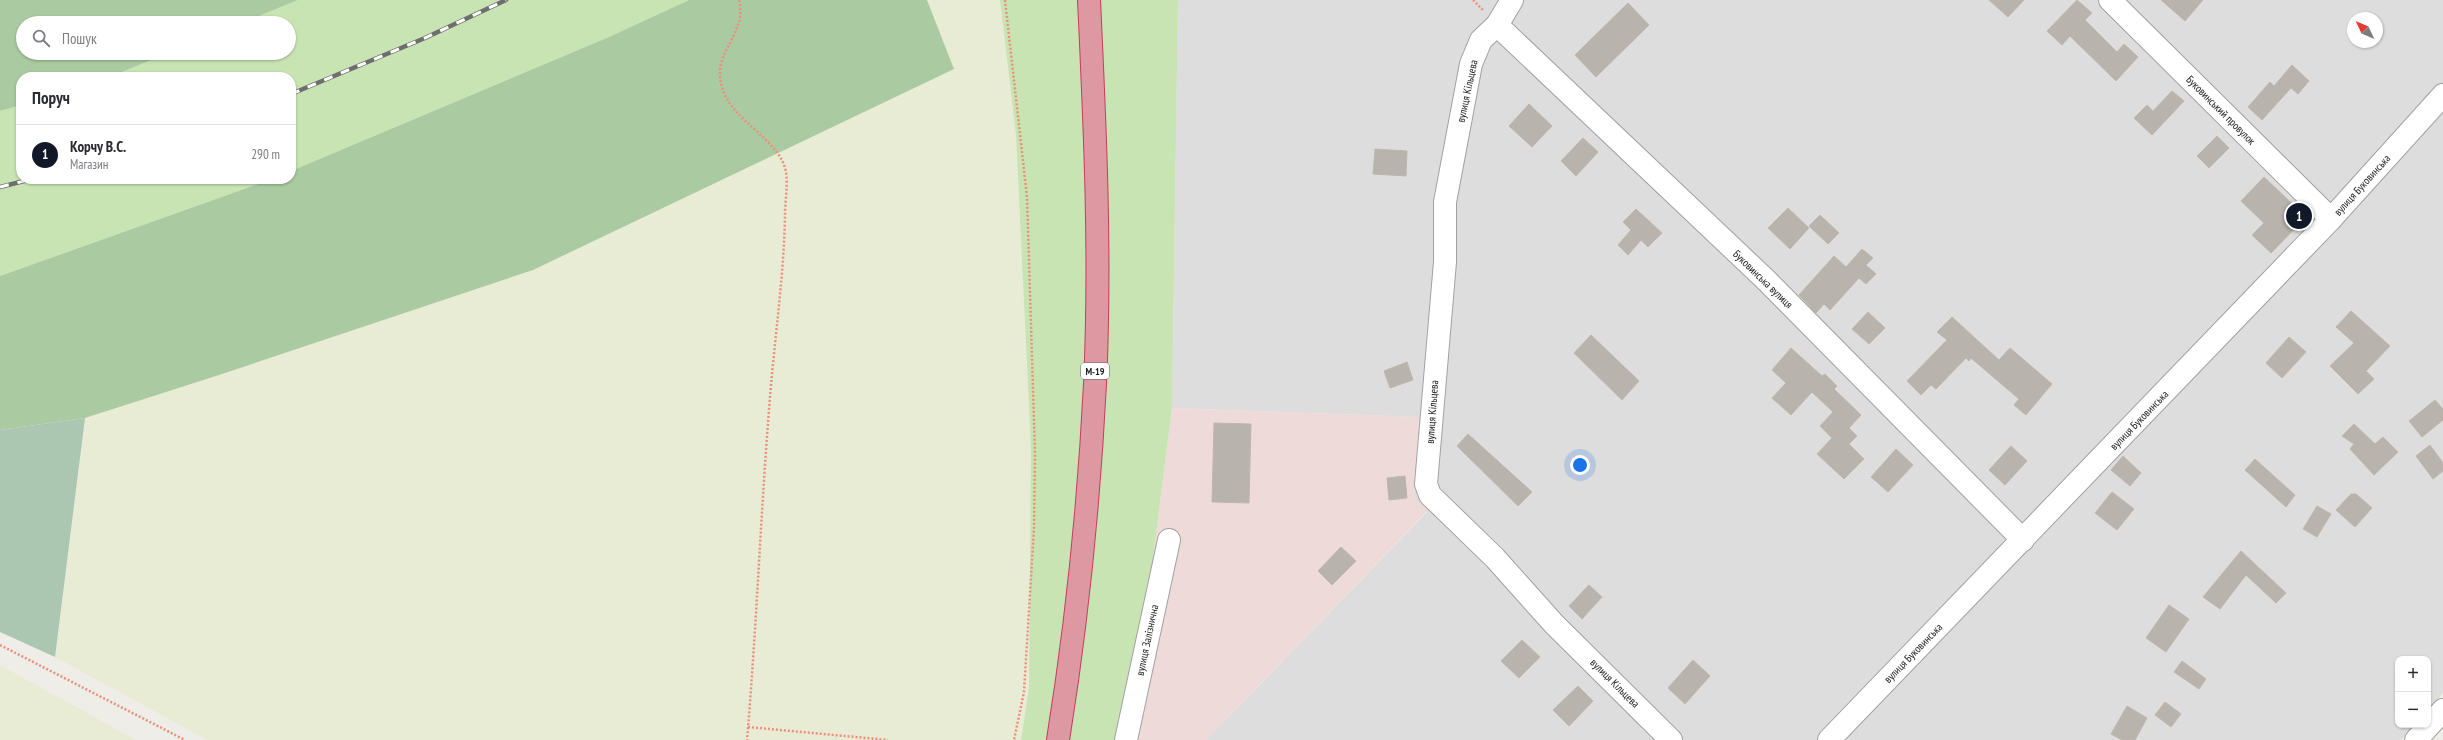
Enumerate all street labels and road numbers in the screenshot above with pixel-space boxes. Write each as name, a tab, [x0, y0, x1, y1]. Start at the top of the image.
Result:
street label: вулиця Кільцева	[1454, 58, 1480, 124]
street label: Буковинський провулок	[2183, 72, 2259, 148]
street label: вулиця Буковинська	[2331, 151, 2393, 219]
street label: Буковинська вулиця	[1730, 247, 1796, 311]
road number: М-19	[1081, 363, 1109, 379]
street label: вулиця Кільцева	[1423, 380, 1441, 444]
street label: вулиця Буковинська	[2107, 387, 2171, 453]
street label: вулиця Залізнична	[1133, 603, 1161, 677]
street label: вулиця Буковинська	[1881, 620, 1945, 686]
street label: вулиця Кільцева	[1587, 655, 1643, 711]

